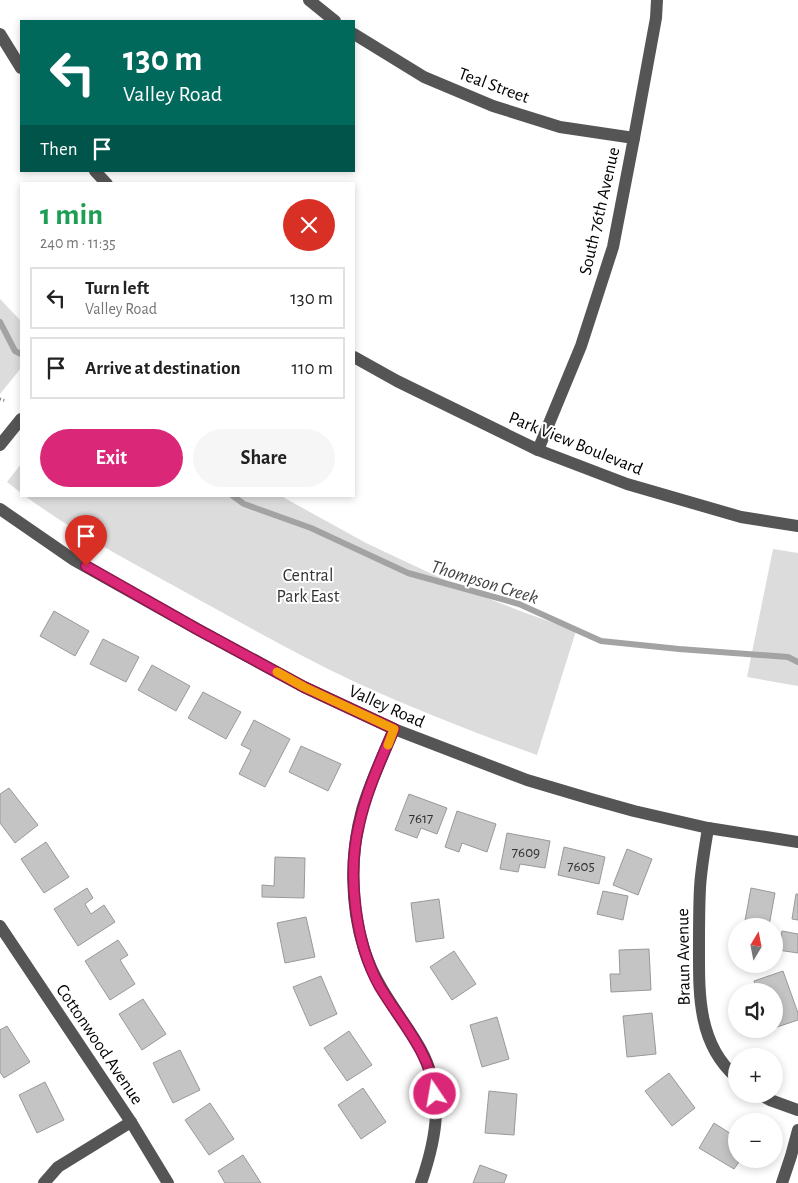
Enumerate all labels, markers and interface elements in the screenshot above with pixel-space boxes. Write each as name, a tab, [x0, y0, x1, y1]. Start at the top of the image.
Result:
icon: left	[40, 40, 105, 105]
text: 130 m	[123, 42, 202, 77]
street label: Teal Street	[456, 65, 532, 107]
text: Valley Road	[123, 83, 222, 105]
icon: arrive	[88, 135, 116, 163]
text: Then	[40, 140, 78, 159]
street label: South 76th Avenue	[577, 146, 623, 277]
button: close	[283, 199, 335, 251]
text: 1 min	[40, 200, 103, 230]
text: 240 m · 11:35	[40, 235, 116, 251]
text: Turn left	[85, 279, 149, 298]
icon: left	[42, 284, 70, 312]
text: 130 m	[290, 289, 333, 308]
text: Valley Road	[85, 301, 157, 317]
icon: arrive	[42, 354, 70, 382]
text: Arrive at destination	[85, 359, 241, 378]
text: 110 m	[292, 359, 333, 378]
street label: Park View Boulevard	[506, 409, 645, 479]
button: Exit	[40, 429, 183, 487]
button: Share	[193, 429, 335, 487]
pin	[65, 515, 107, 566]
icon: arrive	[72, 522, 100, 550]
water label: Thompson Creek	[429, 557, 541, 608]
park label: Central Park East	[276, 567, 340, 606]
street label: Valley Road	[346, 682, 427, 732]
house number: 7617	[409, 811, 433, 826]
house number: 7609	[512, 845, 540, 860]
house number: 7605	[567, 859, 595, 874]
street label: Braun Avenue	[674, 908, 694, 1006]
north arrow	[728, 918, 782, 972]
map controls	[728, 918, 783, 1168]
street label: Cottonwood Avenue	[52, 981, 146, 1108]
button: sound	[728, 983, 783, 1038]
button: +	[728, 1048, 783, 1103]
position arrow	[408, 1067, 460, 1119]
button: −	[728, 1113, 783, 1168]

